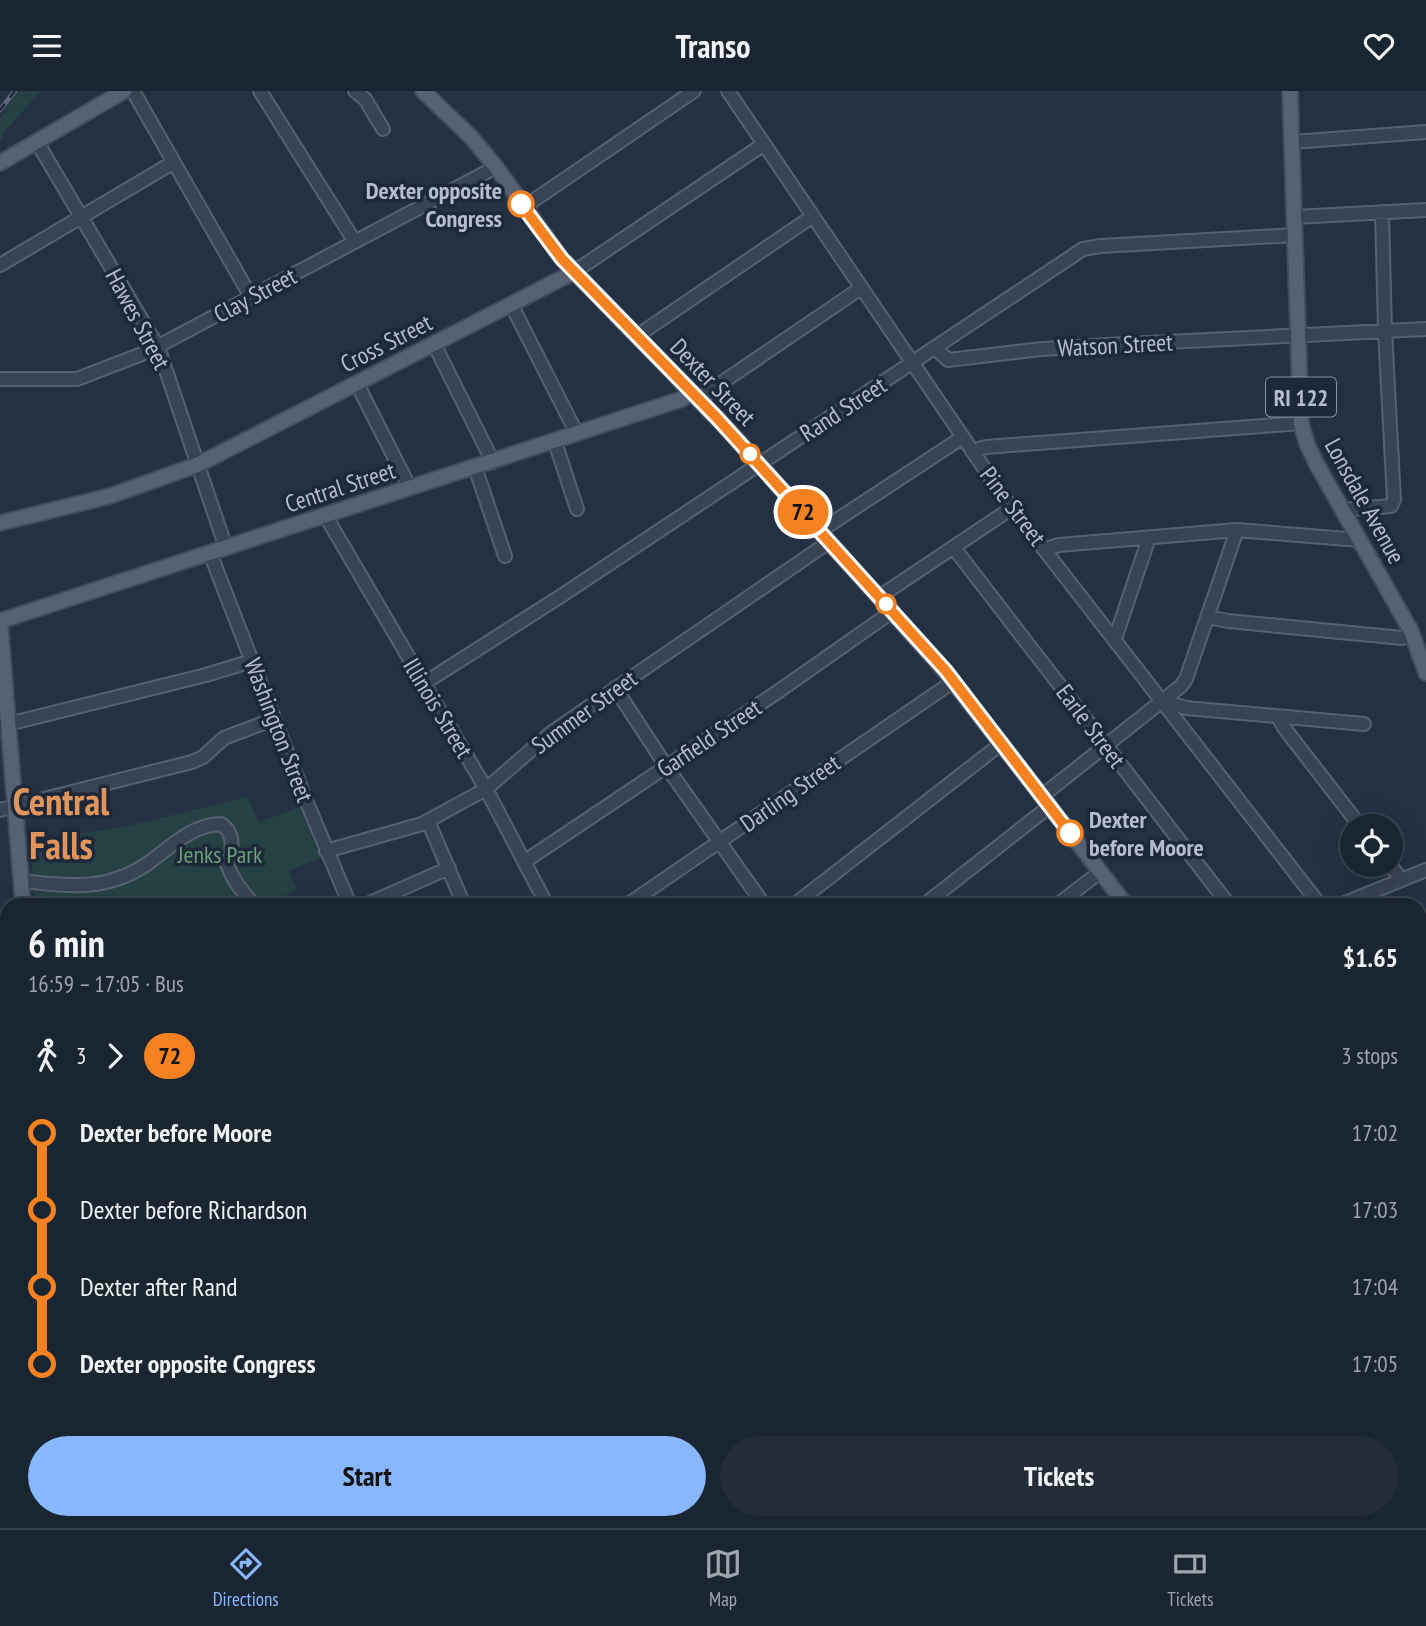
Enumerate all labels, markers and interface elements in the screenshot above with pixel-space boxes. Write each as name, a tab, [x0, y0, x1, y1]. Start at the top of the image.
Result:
text: Transo	[676, 25, 750, 67]
icon: menu	[28, 27, 66, 65]
icon: heart	[1360, 27, 1398, 65]
place label: Dexter opposite Congress	[366, 175, 502, 234]
marker: Dexter opposite Congress	[508, 191, 534, 217]
street label: Clay Street	[208, 260, 302, 330]
street label: Hawes Street	[99, 264, 178, 375]
street label: Cross Street	[335, 307, 437, 379]
street label: Watson Street	[1057, 326, 1174, 363]
street label: Dexter Street	[664, 332, 763, 432]
street label: Rand Street	[794, 369, 892, 448]
road number: RI 122	[1266, 377, 1336, 417]
street label: Lonsdale Avenue	[1318, 433, 1412, 569]
unlabelled marker	[740, 444, 760, 464]
street label: Central Street	[281, 455, 399, 519]
street label: Pine Street	[973, 460, 1053, 552]
line badge: 72	[772, 489, 834, 535]
text: 72	[792, 496, 814, 527]
unlabelled marker	[876, 594, 896, 614]
street label: Illinois Street	[396, 652, 480, 764]
street label: Washington Street	[237, 654, 321, 807]
street label: Summer Street	[525, 663, 643, 761]
street label: Earle Street	[1050, 678, 1133, 774]
street label: Garfield Street	[651, 692, 767, 784]
street label: Darling Street	[734, 747, 846, 839]
district label: Central Falls	[13, 776, 110, 869]
place label: Dexter before Moore	[1089, 804, 1204, 863]
map controls	[1340, 814, 1403, 877]
button: locate	[1340, 814, 1403, 877]
marker: Dexter before Moore	[1057, 820, 1083, 846]
park label: Jenks Park	[177, 839, 263, 870]
text: 6 min	[28, 918, 105, 967]
text: $1.65	[1343, 941, 1398, 974]
text: 16:59 – 17:05 · Bus	[28, 969, 184, 998]
icon: walk	[28, 1037, 66, 1075]
icon: forward	[96, 1037, 134, 1075]
text: 72	[158, 1040, 181, 1071]
text: 3	[76, 1041, 86, 1070]
text: 3 stops	[1341, 1041, 1398, 1070]
text: Dexter before Moore	[80, 1116, 272, 1149]
text: 17:02	[1352, 1118, 1398, 1147]
text: Dexter before Richardson	[80, 1193, 307, 1226]
text: 17:03	[1352, 1195, 1398, 1224]
text: Dexter after Rand	[80, 1270, 238, 1303]
text: 17:04	[1352, 1272, 1398, 1301]
text: Dexter opposite Congress	[80, 1347, 316, 1380]
text: 17:05	[1352, 1349, 1398, 1378]
button: Start	[28, 1436, 706, 1516]
button: Tickets	[720, 1436, 1398, 1516]
tab: Directions	[213, 1545, 279, 1611]
tab: Map	[704, 1545, 742, 1611]
tab: Tickets	[1167, 1545, 1213, 1611]

